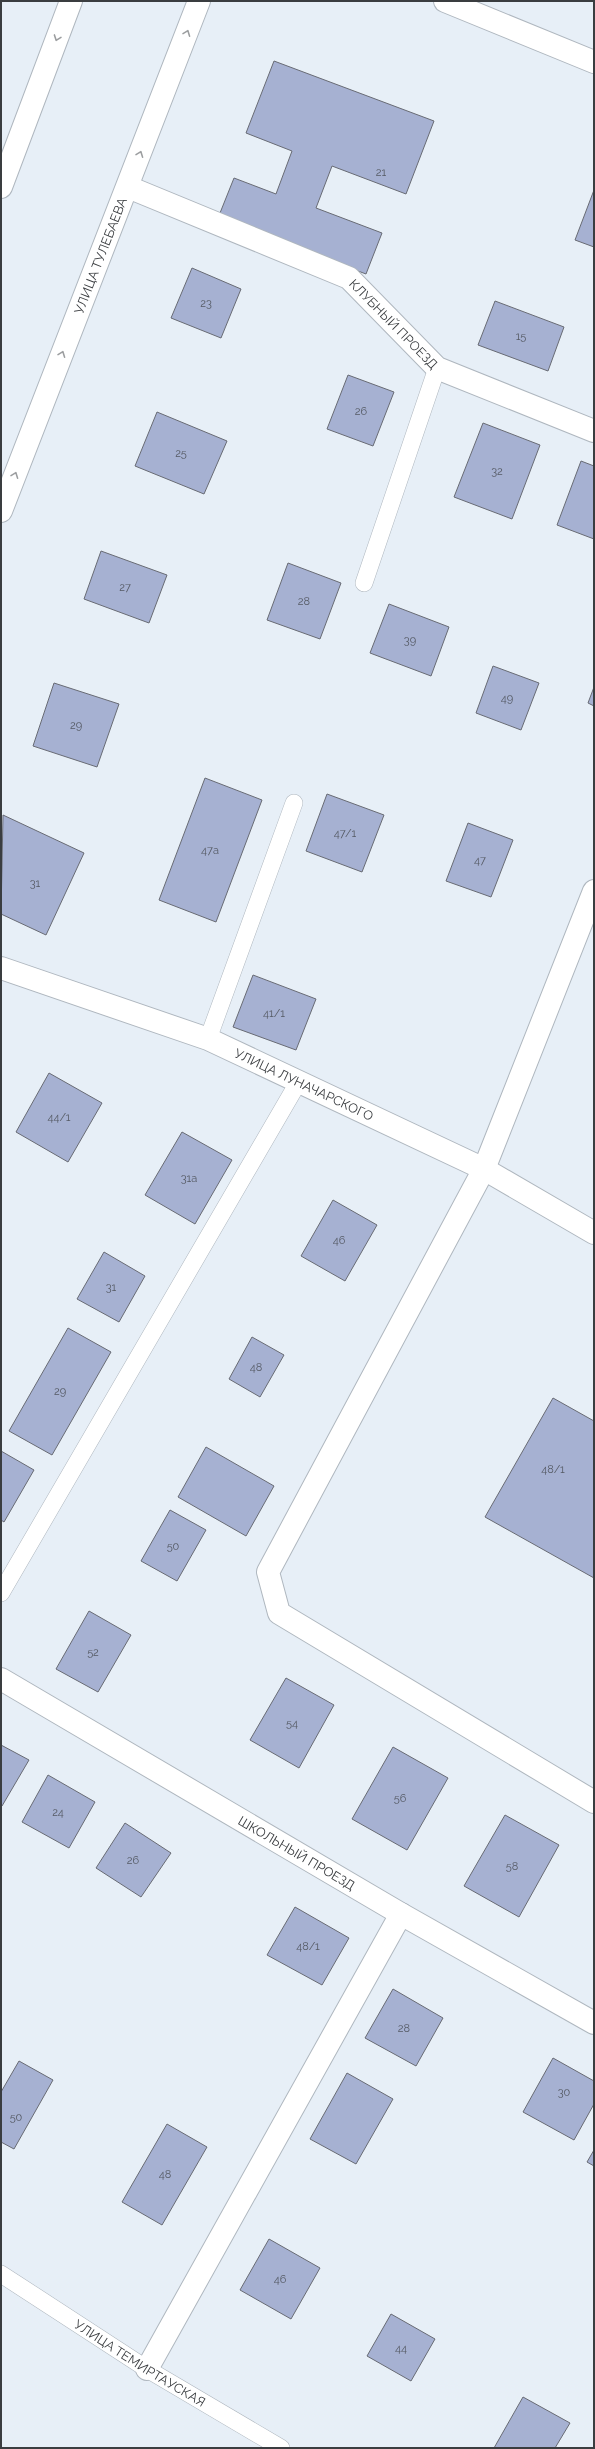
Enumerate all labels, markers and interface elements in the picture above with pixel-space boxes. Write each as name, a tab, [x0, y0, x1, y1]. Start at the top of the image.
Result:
one-way arrow	[182, 29, 190, 36]
one-way arrow	[54, 34, 62, 41]
one-way arrow	[136, 151, 144, 158]
house number: 21	[376, 166, 387, 179]
street label: УЛИЦА ТУЛЕБАЕВА	[71, 195, 130, 316]
street label: КЛУБНЫЙ ПРОЕЗД	[346, 276, 441, 372]
house number: 23	[200, 297, 212, 310]
house number: 15	[516, 330, 526, 343]
one-way arrow	[58, 350, 66, 357]
house number: 26	[355, 405, 368, 418]
house number: 25	[175, 447, 187, 460]
house number: 32	[491, 465, 503, 478]
one-way arrow	[11, 471, 19, 478]
house number: 27	[119, 581, 131, 594]
house number: 28	[298, 595, 310, 608]
house number: 39	[404, 634, 416, 647]
house number: 49	[501, 692, 513, 705]
house number: 29	[70, 719, 82, 732]
house number: 47/1	[334, 827, 356, 840]
house number: 47а	[201, 844, 219, 857]
house number: 47	[474, 854, 486, 867]
house number: 31	[30, 877, 41, 890]
house number: 41/1	[263, 1007, 285, 1020]
street label: УЛИЦА ЛУНАЧАРСКОГО	[232, 1045, 376, 1123]
house number: 44/1	[47, 1111, 71, 1124]
house number: 31а	[181, 1172, 197, 1185]
house number: 46	[333, 1234, 346, 1247]
house number: 31	[106, 1281, 117, 1294]
house number: 48	[250, 1361, 262, 1374]
house number: 29	[54, 1385, 66, 1398]
house number: 48/1	[541, 1463, 565, 1476]
house number: 50	[167, 1540, 180, 1553]
house number: 52	[87, 1646, 99, 1659]
house number: 54	[286, 1717, 298, 1730]
house number: 56	[394, 1792, 407, 1805]
house number: 24	[52, 1806, 64, 1819]
street label: ШКОЛЬНЫЙ ПРОЕЗД	[236, 1813, 358, 1893]
house number: 26	[127, 1854, 140, 1867]
house number: 58	[506, 1860, 518, 1873]
house number: 48/1	[296, 1940, 320, 1953]
house number: 28	[398, 2022, 410, 2035]
house number: 30	[558, 2086, 571, 2099]
house number: 50	[10, 2111, 23, 2124]
house number: 48	[159, 2168, 171, 2181]
house number: 46	[274, 2273, 287, 2286]
street label: УЛИЦА ТЕМИРТАУСКАЯ	[72, 2316, 208, 2409]
house number: 44	[395, 2342, 407, 2355]

